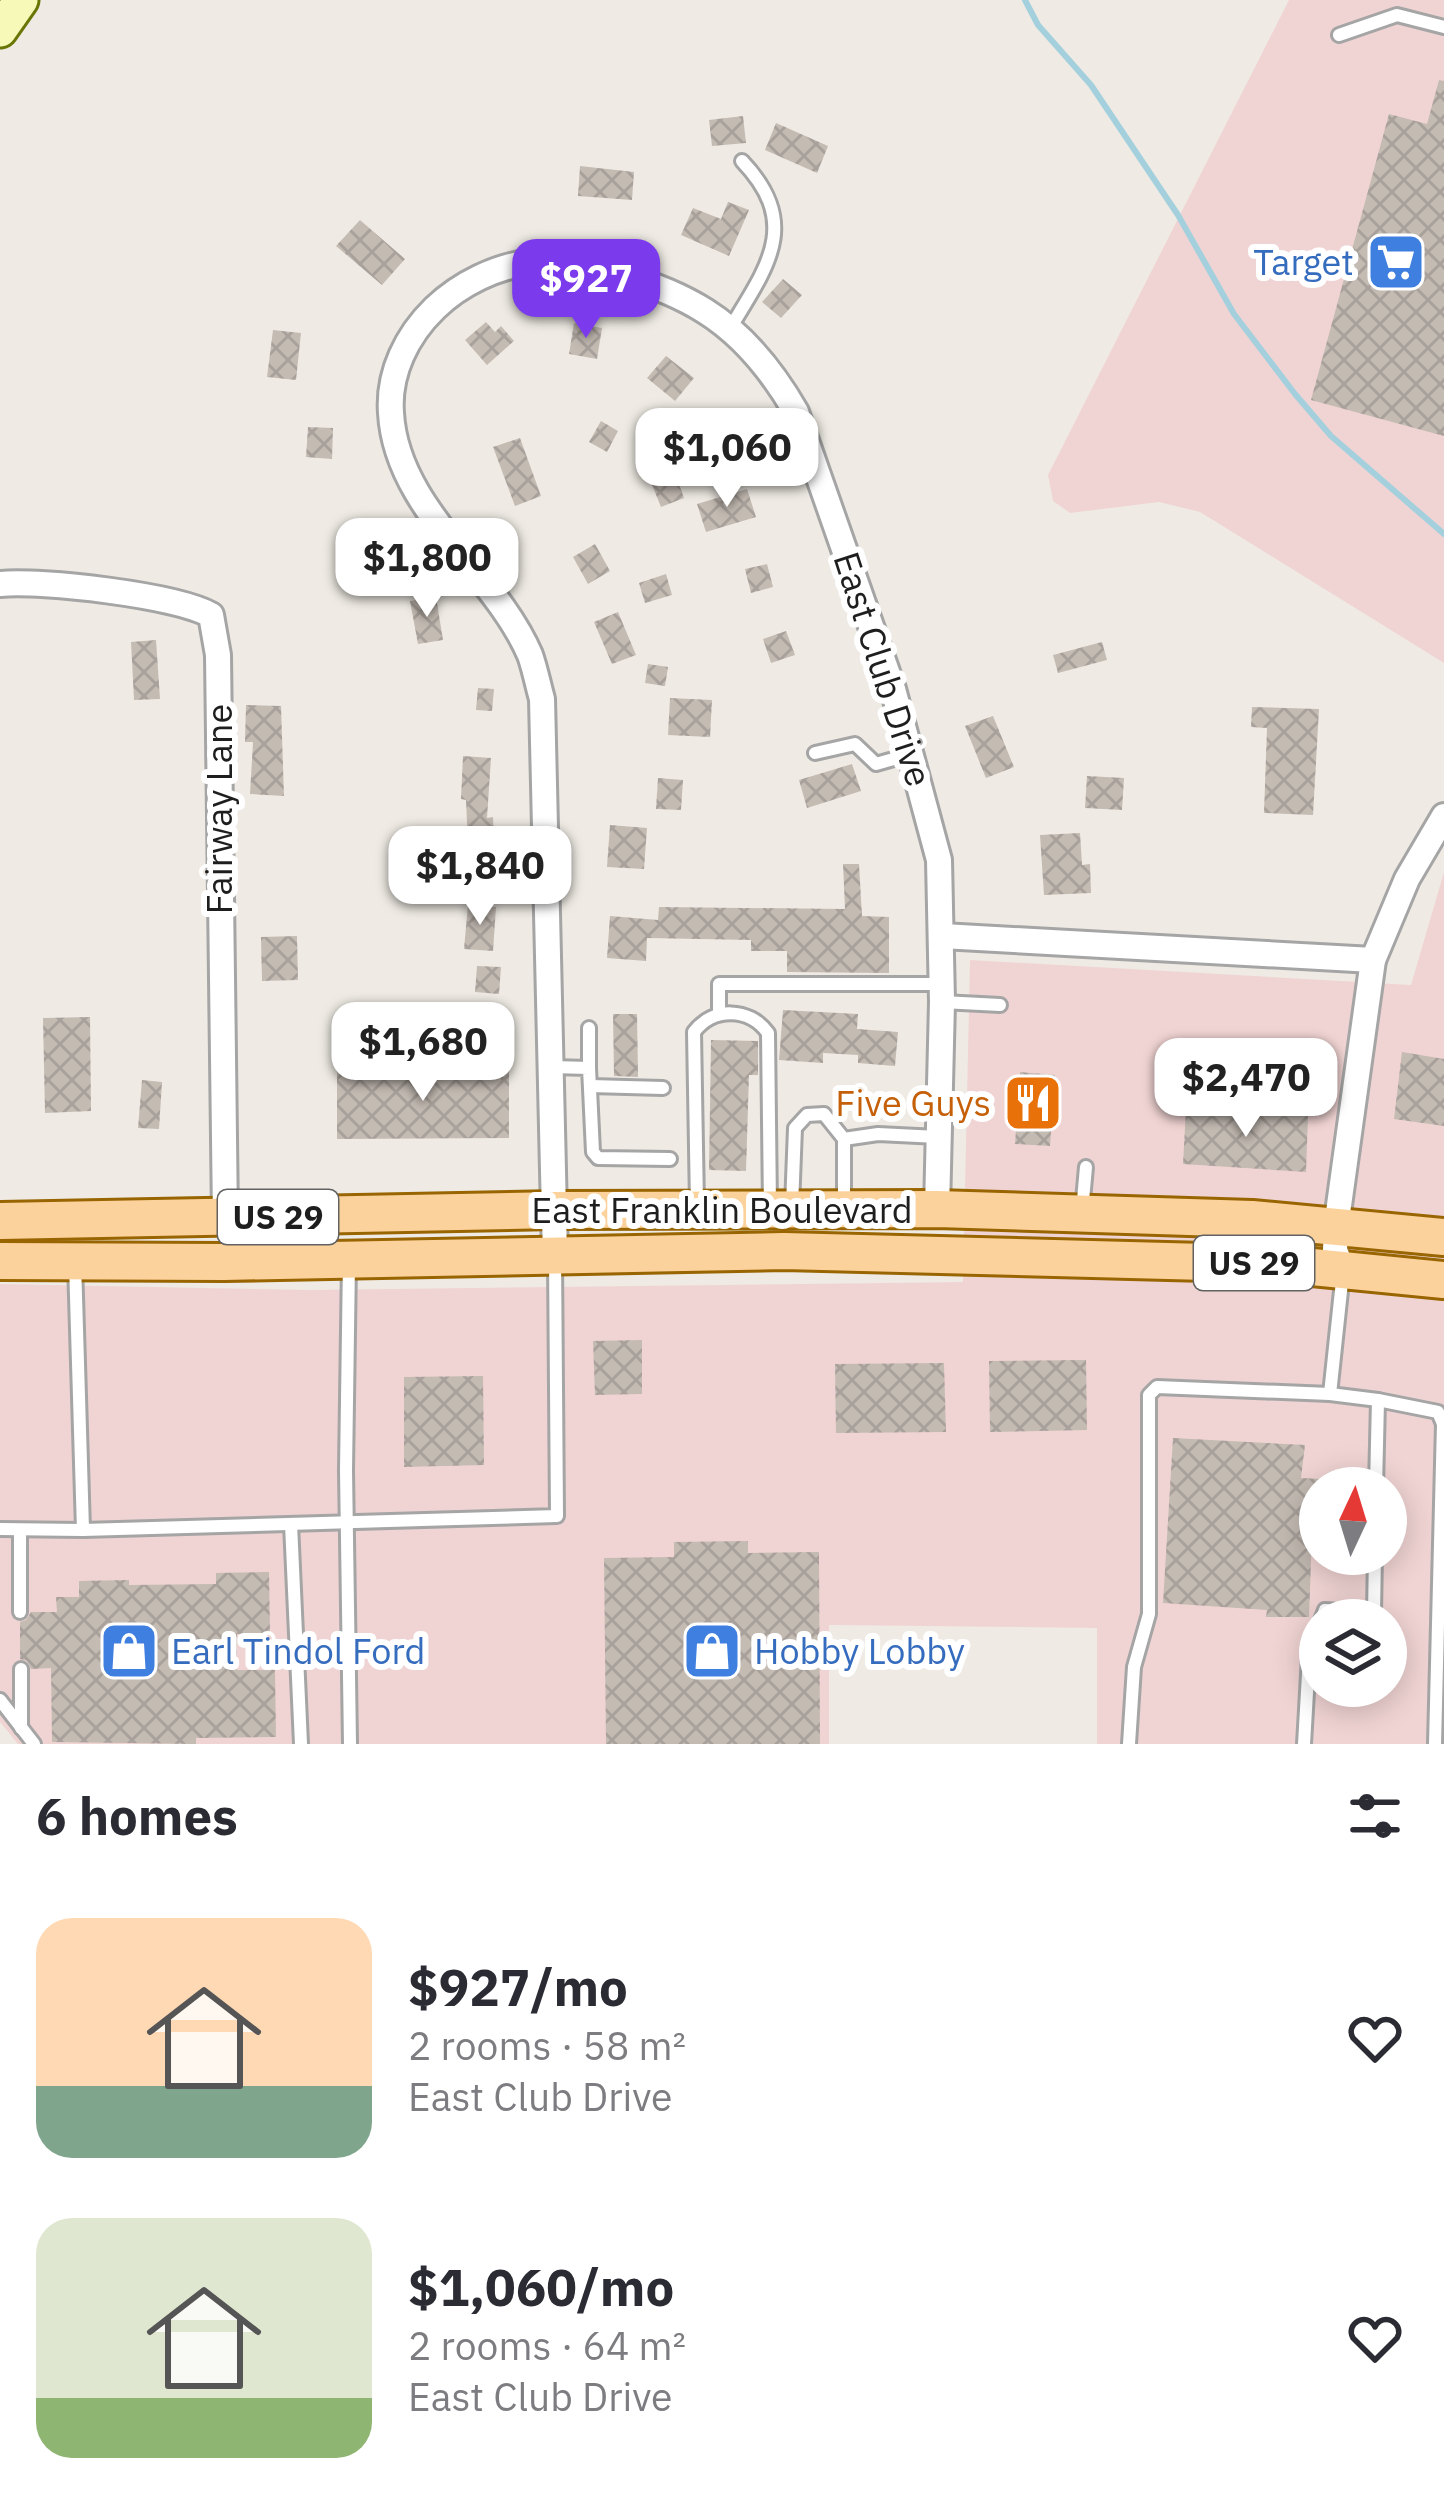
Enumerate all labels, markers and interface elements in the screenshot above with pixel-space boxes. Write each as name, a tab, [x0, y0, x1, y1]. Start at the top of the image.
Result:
supermarket icon: Target	[1365, 231, 1427, 293]
place label: Target	[1253, 238, 1354, 285]
pin: $927	[515, 239, 657, 341]
text: $927	[539, 252, 633, 303]
pin: $1,060	[629, 408, 825, 510]
text: $1,060	[662, 421, 792, 472]
pin: $1,800	[329, 518, 525, 620]
text: $1,800	[362, 531, 492, 582]
street label: East Club Drive	[823, 545, 944, 792]
street label: Fairway Lane	[195, 704, 242, 914]
pin: $1,840	[382, 826, 578, 928]
text: $1,840	[415, 839, 545, 890]
pin: $1,680	[325, 1002, 521, 1104]
text: $1,680	[358, 1015, 488, 1066]
pin: $2,470	[1148, 1038, 1344, 1140]
text: $2,470	[1181, 1051, 1311, 1102]
restaurant icon: Five Guys	[1002, 1072, 1064, 1134]
place label: Five Guys	[835, 1079, 991, 1126]
street label: East Franklin Boulevard	[531, 1186, 913, 1233]
road number: US 29	[218, 1190, 338, 1244]
road number: US 29	[1194, 1236, 1314, 1290]
north arrow	[1299, 1467, 1407, 1575]
map controls	[1299, 1467, 1407, 1707]
button: layers	[1299, 1599, 1407, 1707]
shop icon: Earl Tindol Ford	[98, 1620, 160, 1682]
shop icon: Hobby Lobby	[681, 1620, 743, 1682]
place label: Earl Tindol Ford	[171, 1627, 425, 1674]
place label: Hobby Lobby	[754, 1627, 965, 1674]
text: 6 homes	[36, 1783, 238, 1849]
icon: filters	[1342, 1783, 1408, 1849]
text: $927/mo	[408, 1954, 628, 2020]
icon: home	[132, 1966, 276, 2110]
icon: heart	[1342, 2005, 1408, 2071]
text: 2 rooms · 58 m²	[408, 2020, 686, 2071]
text: East Club Drive	[408, 2071, 673, 2122]
text: $1,060/mo	[408, 2254, 674, 2320]
icon: home	[132, 2266, 276, 2410]
icon: heart	[1342, 2305, 1408, 2371]
text: 2 rooms · 64 m²	[408, 2320, 686, 2371]
text: East Club Drive	[408, 2371, 673, 2422]

